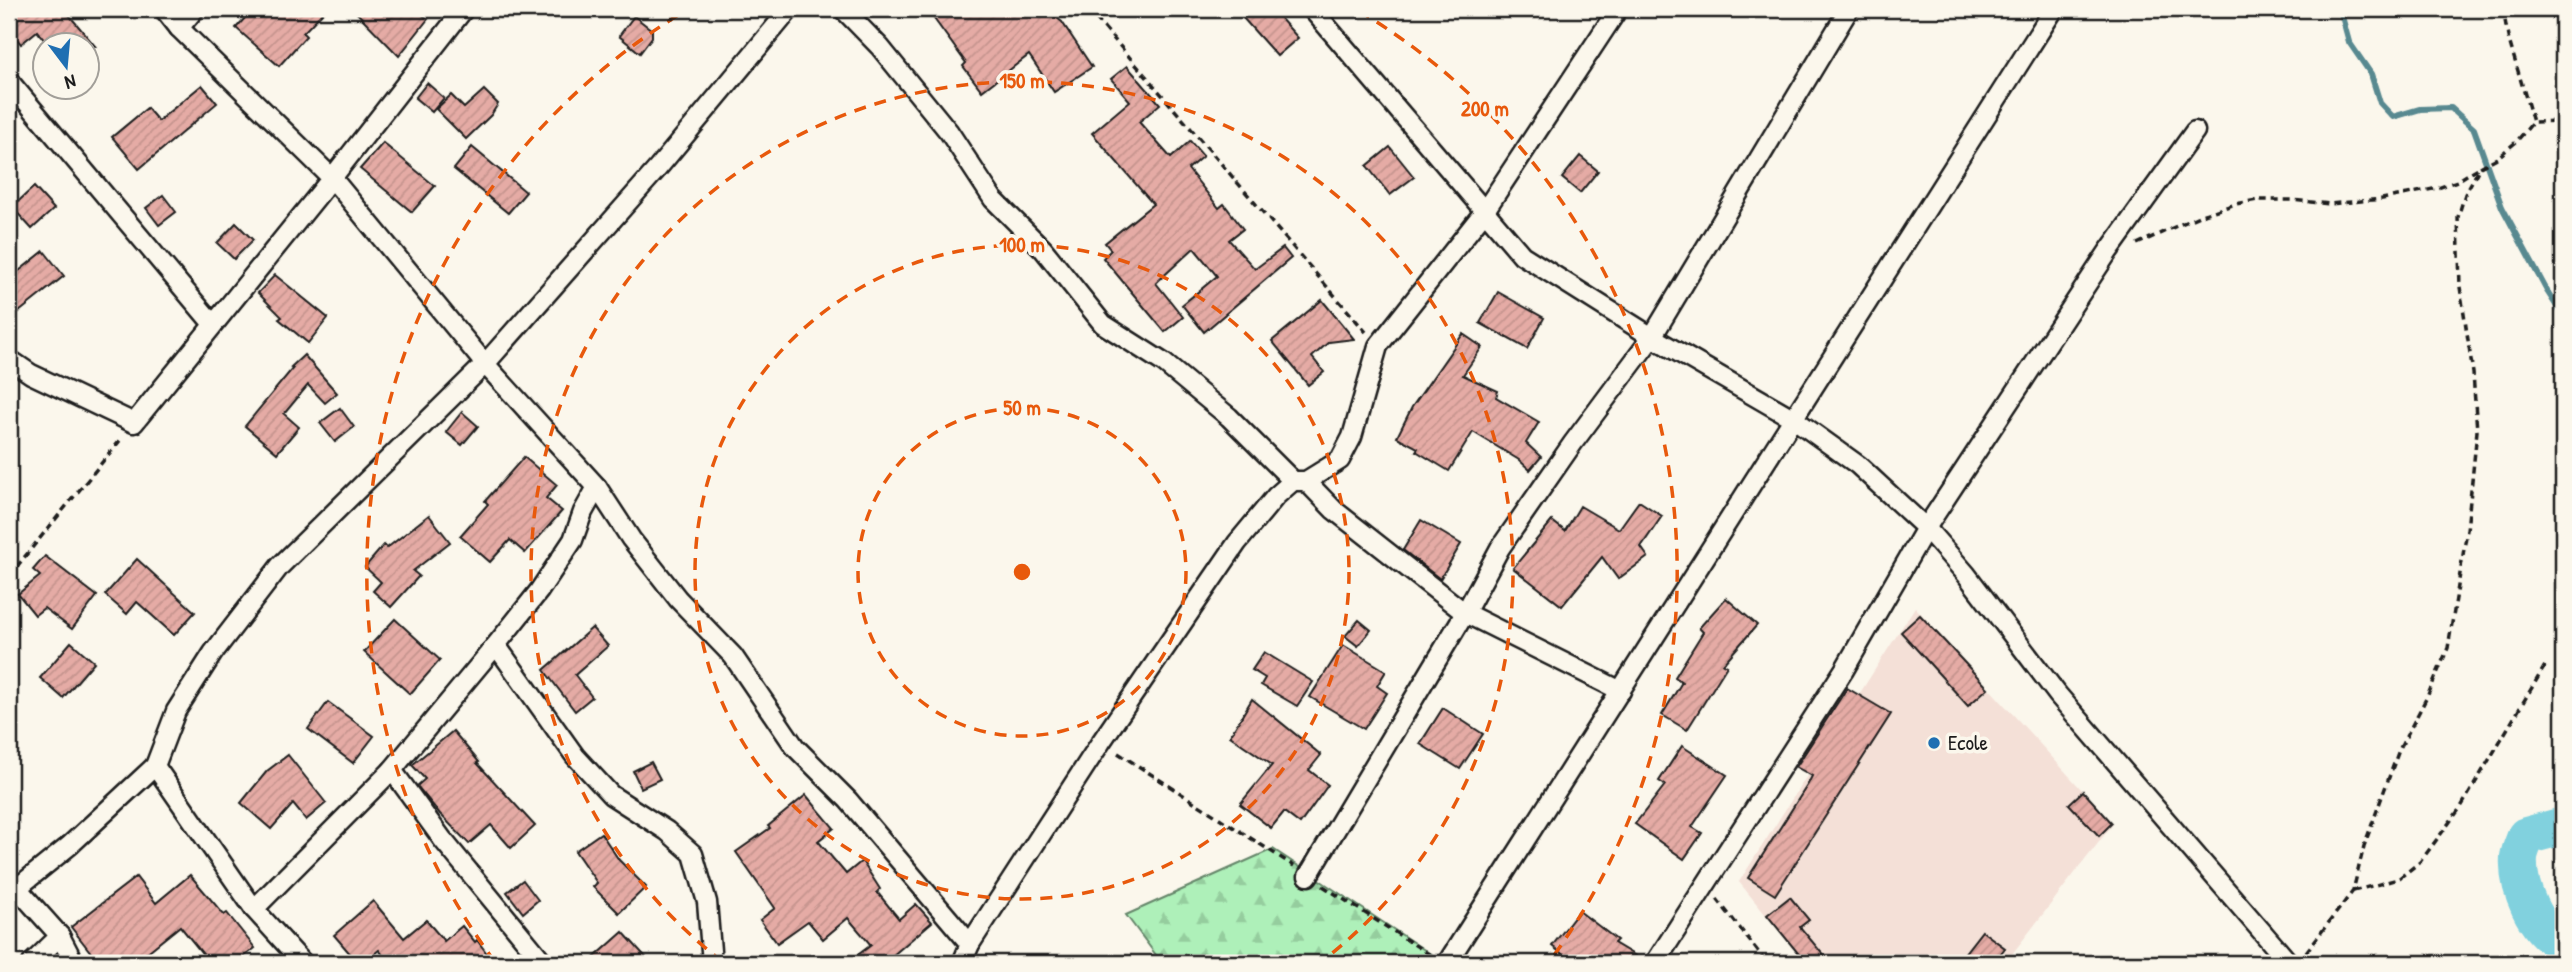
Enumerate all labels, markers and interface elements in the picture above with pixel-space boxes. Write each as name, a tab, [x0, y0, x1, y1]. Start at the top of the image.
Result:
north arrow	[32, 32, 102, 102]
text: 150 m	[999, 66, 1045, 95]
text: N	[62, 68, 79, 96]
text: 200 m	[1461, 94, 1509, 123]
text: 100 m	[999, 230, 1045, 259]
text: 50 m	[1003, 393, 1041, 422]
centre of rings	[1010, 560, 1034, 584]
place label: Ecole	[1948, 728, 1988, 757]
marker: Ecole	[1926, 735, 1942, 751]

